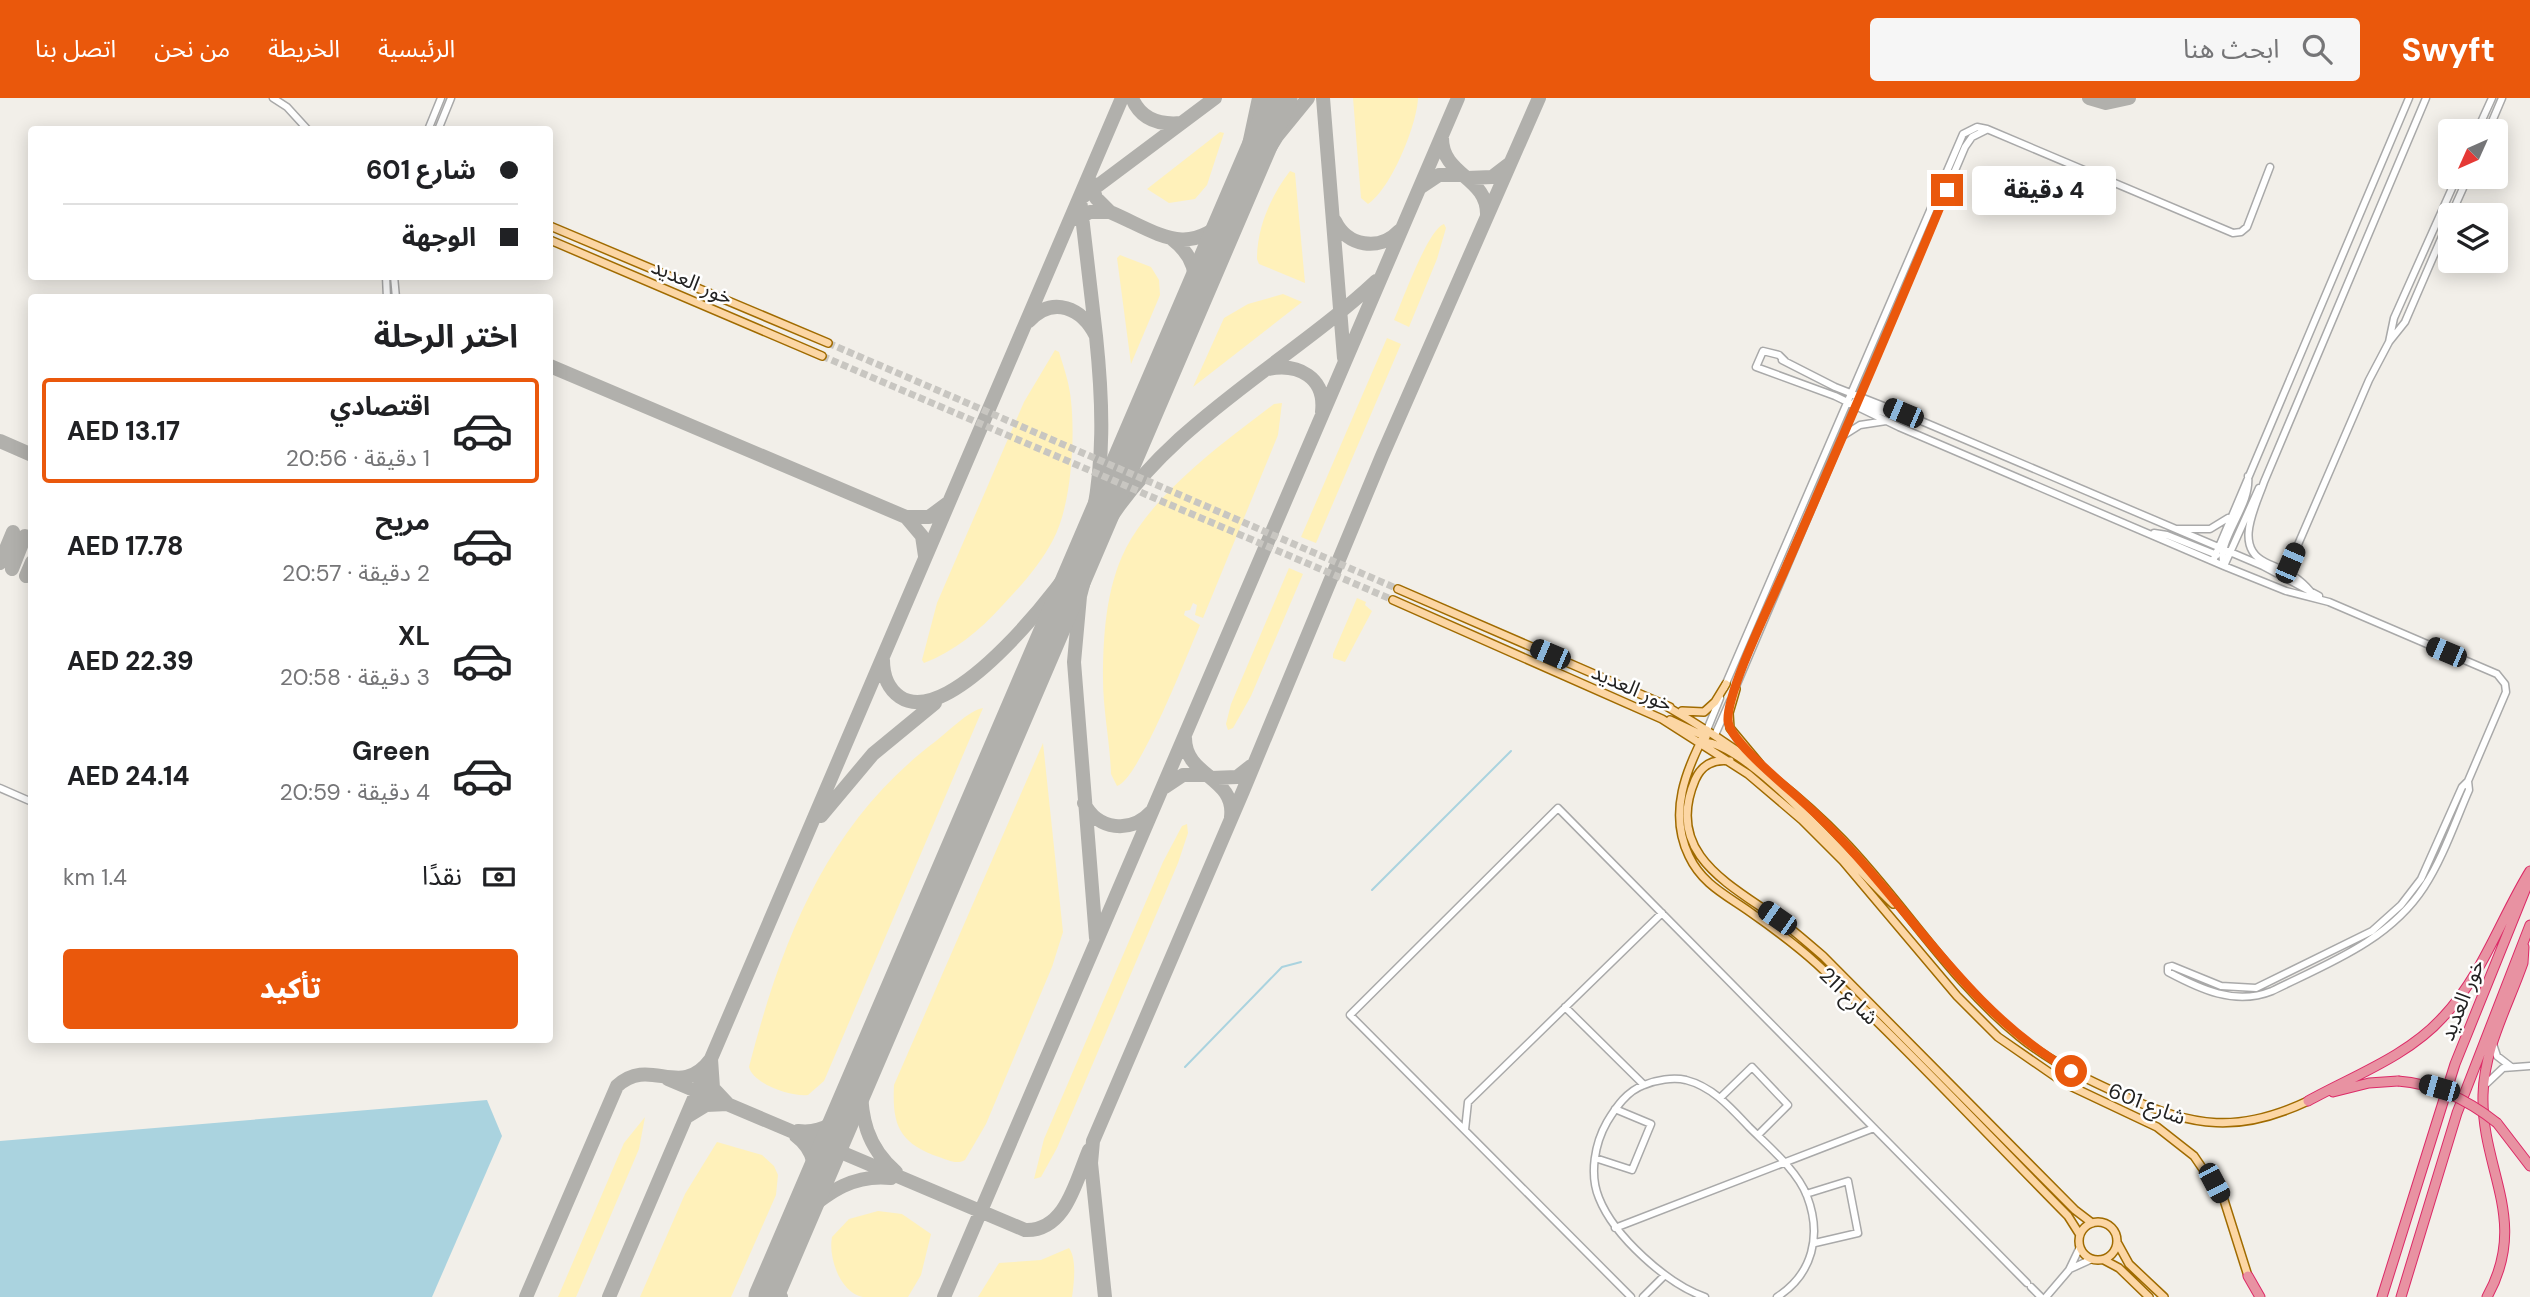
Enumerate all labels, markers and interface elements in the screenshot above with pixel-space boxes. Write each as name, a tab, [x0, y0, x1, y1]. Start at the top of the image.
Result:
search box	[1870, 18, 2360, 81]
text: Swyft	[2402, 28, 2495, 71]
icon: search	[2298, 30, 2336, 68]
text: ابحث هنا	[2183, 32, 2280, 66]
text: اتصل بنا	[35, 33, 116, 64]
text: من نحن	[154, 33, 230, 64]
text: الخريطة	[268, 33, 340, 64]
text: الرئيسية	[378, 33, 455, 64]
north arrow	[2438, 119, 2508, 189]
map controls	[2438, 119, 2508, 273]
text: شارع 601	[366, 153, 476, 187]
callout: 4 دقيقة	[1972, 166, 2115, 214]
route end	[1931, 174, 1963, 206]
text: 4 دقيقة	[2004, 175, 2084, 205]
button: layers	[2438, 203, 2508, 273]
text: الوجهة	[402, 220, 476, 254]
street label: خور العديد	[647, 252, 737, 312]
text: اختر الرحلة	[374, 315, 518, 357]
text: اقتصادي	[330, 389, 430, 423]
car	[1880, 395, 1927, 431]
icon: car	[451, 399, 514, 462]
text: AED 13.17	[67, 414, 180, 448]
text: 1 دقيقة · 20:56	[286, 443, 430, 473]
text: مريح	[375, 504, 430, 538]
icon: car	[451, 514, 514, 577]
text: AED 17.78	[67, 529, 183, 563]
car	[2273, 540, 2308, 586]
text: 2 دقيقة · 20:57	[282, 558, 430, 588]
text: XL	[398, 619, 430, 653]
icon: car	[451, 629, 514, 692]
car	[2423, 634, 2470, 670]
car	[1527, 636, 1574, 672]
text: AED 22.39	[67, 644, 194, 678]
street label: خور العديد	[1587, 658, 1677, 718]
text: 3 دقيقة · 20:58	[280, 662, 430, 692]
text: Green	[352, 734, 430, 768]
icon: car	[451, 744, 514, 807]
text: AED 24.14	[67, 759, 190, 793]
text: 4 دقيقة · 20:59	[280, 777, 430, 807]
icon: cash	[480, 858, 518, 896]
text: نقدًا	[422, 859, 462, 893]
text: 1.4 km	[63, 862, 127, 892]
car	[1754, 897, 1801, 939]
button: تأكيد	[63, 949, 518, 1029]
street label: خور العديد	[2433, 955, 2491, 1045]
street label: شارع 211	[1813, 961, 1885, 1032]
route start	[2055, 1055, 2087, 1087]
car	[2416, 1072, 2463, 1104]
street label: شارع 601	[2104, 1076, 2190, 1132]
car	[2195, 1160, 2234, 1206]

